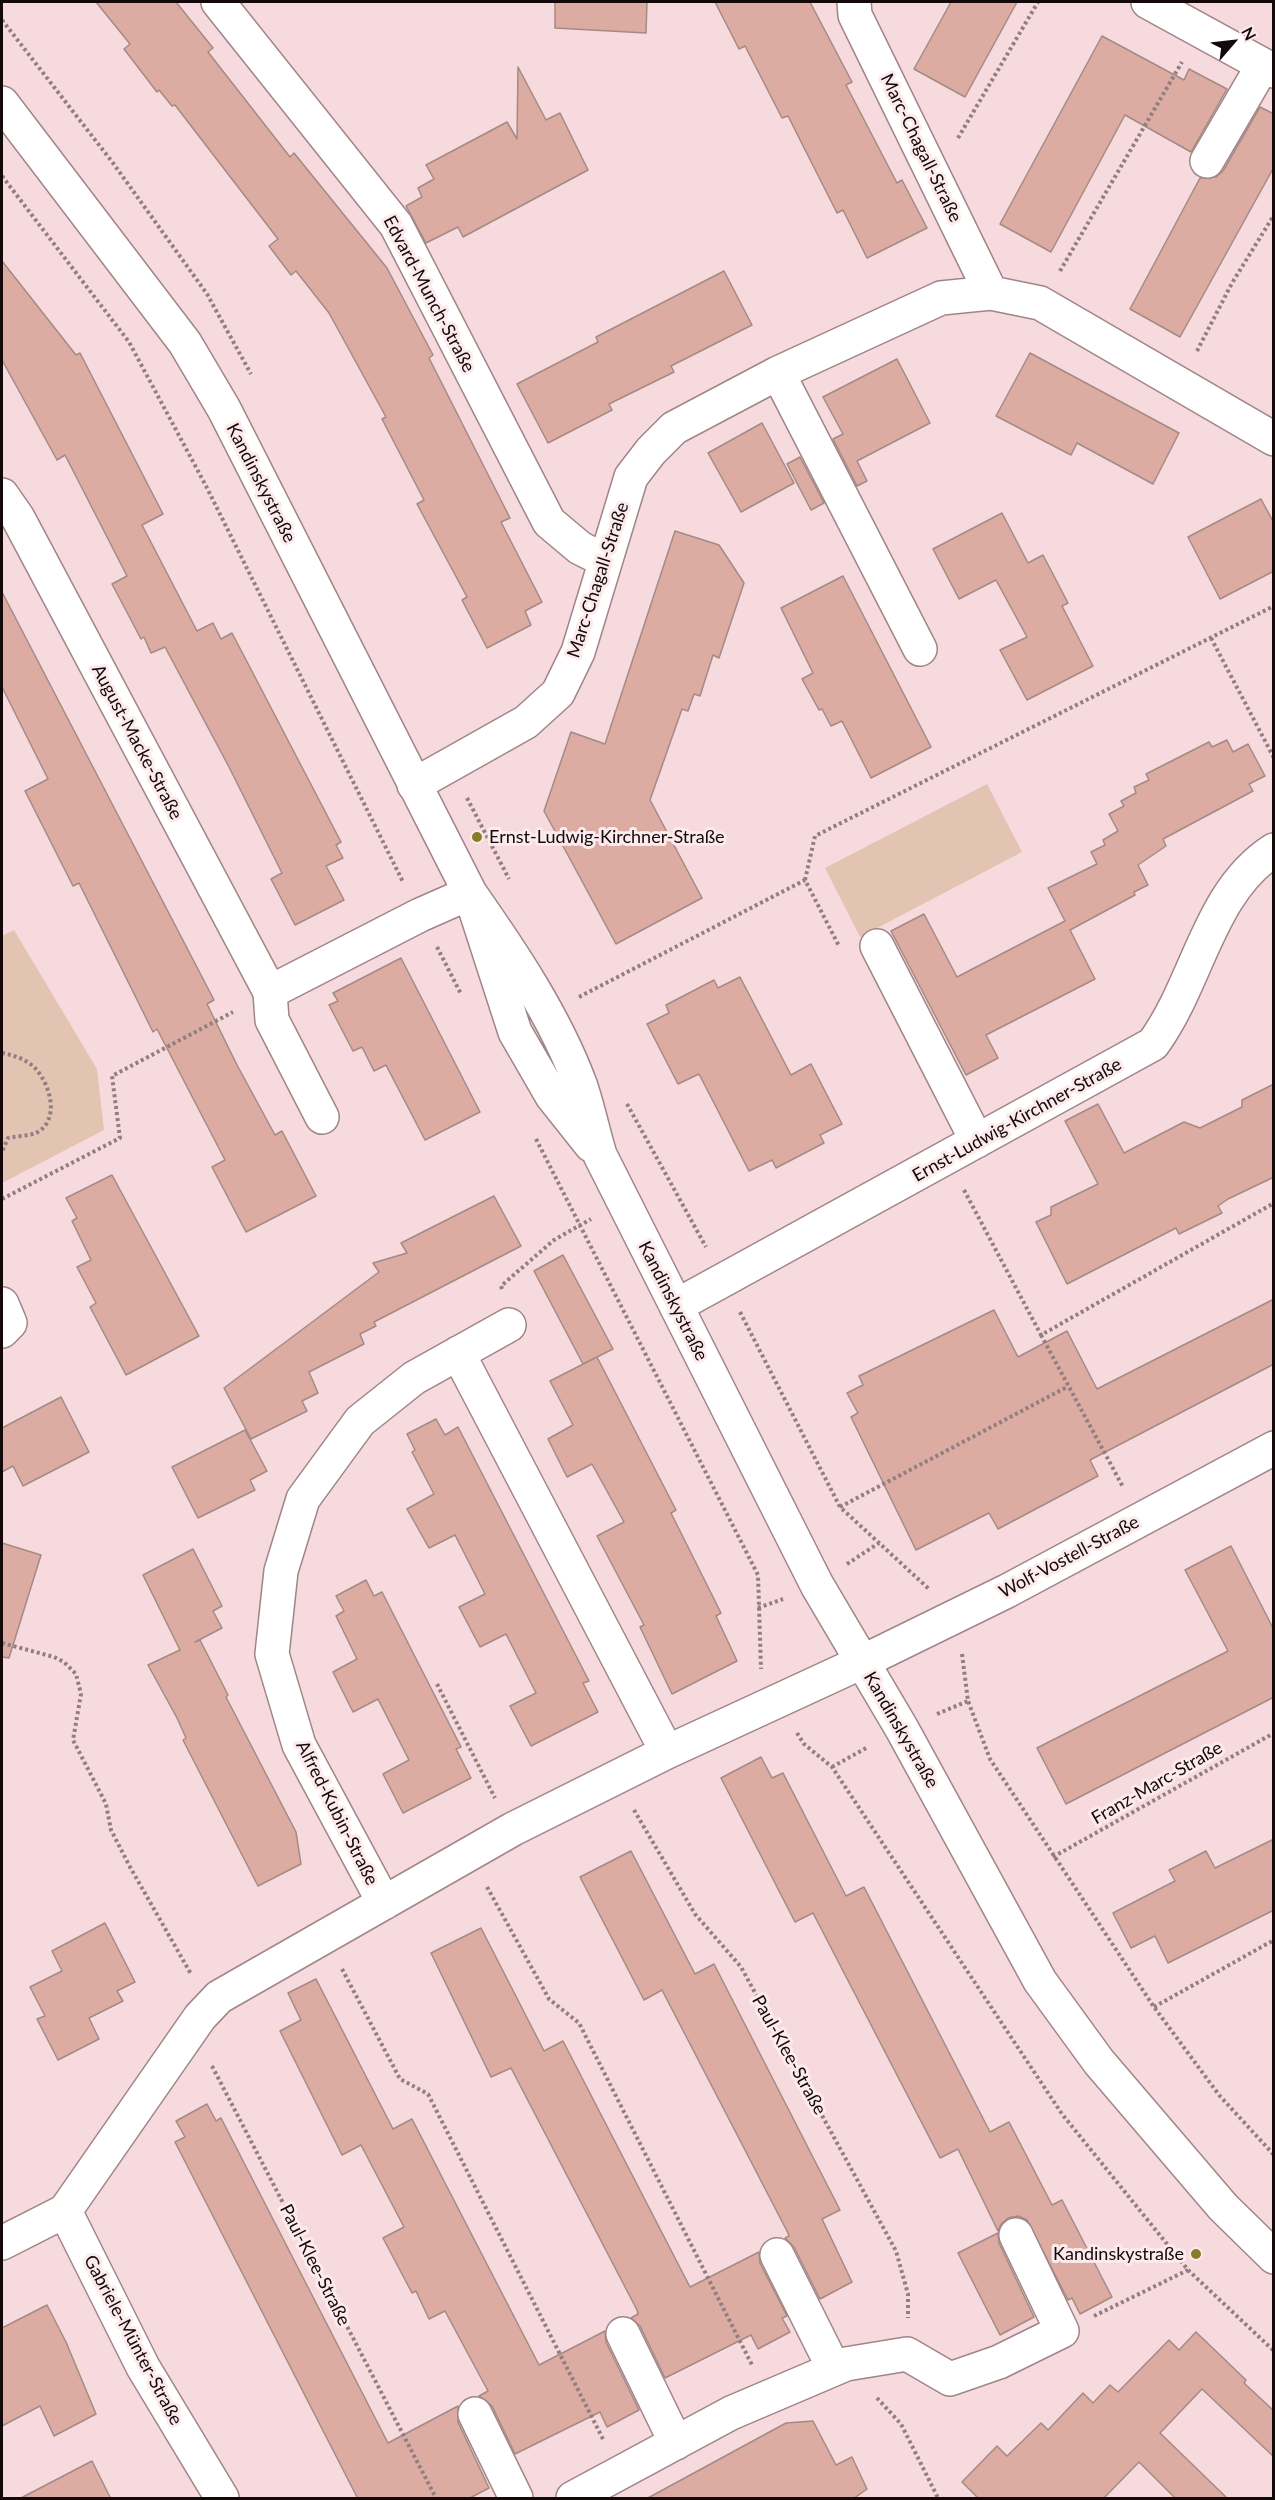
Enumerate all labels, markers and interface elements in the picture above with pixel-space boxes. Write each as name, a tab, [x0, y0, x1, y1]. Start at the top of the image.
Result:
north arrow	[1203, 12, 1263, 72]
text: N	[1238, 23, 1261, 43]
street label: Marc-Chagall-Straße	[876, 70, 966, 226]
street label: Edvard-Munch-Straße	[379, 212, 479, 376]
street label: Kandinskystraße	[222, 420, 300, 546]
street label: Marc-Chagall-Straße	[563, 499, 633, 661]
street label: August-Macke-Straße	[87, 661, 187, 823]
place label: Ernst-Ludwig-Kirchner-Straße	[489, 826, 725, 848]
marker: Ernst-Ludwig-Kirchner-Straße	[470, 830, 484, 844]
street label: Ernst-Ludwig-Kirchner-Straße	[909, 1053, 1125, 1187]
street label: Kandinskystraße	[634, 1238, 712, 1364]
street label: Wolf-Vostell-Straße	[995, 1511, 1143, 1603]
street label: Kandinskystraße	[859, 1668, 943, 1792]
street label: Alfred-Kubin-Straße	[291, 1737, 383, 1889]
street label: Franz-Marc-Straße	[1088, 1737, 1226, 1829]
street label: Paul-Klee-Straße	[747, 1991, 831, 2119]
street label: Paul-Klee-Straße	[275, 2201, 355, 2329]
place label: Kandinskystraße	[1053, 2243, 1184, 2265]
marker: Kandinskystraße	[1189, 2247, 1203, 2261]
street label: Gabriele-Münter-Straße	[79, 2251, 187, 2429]

